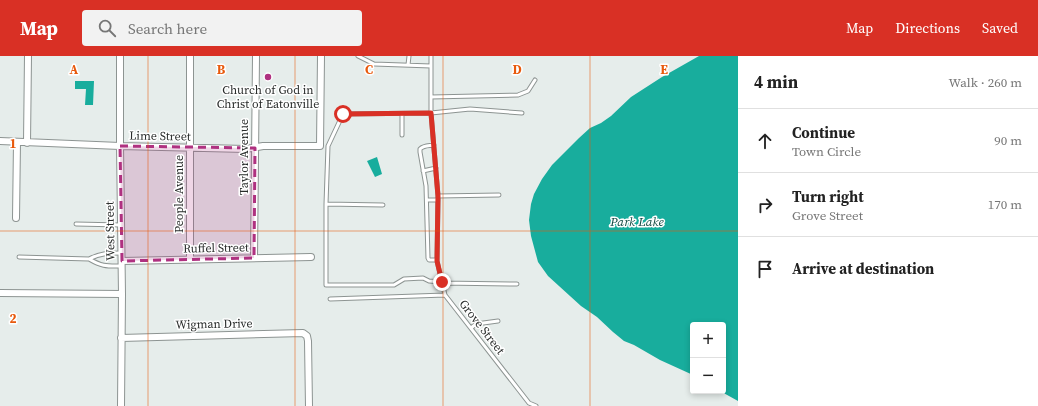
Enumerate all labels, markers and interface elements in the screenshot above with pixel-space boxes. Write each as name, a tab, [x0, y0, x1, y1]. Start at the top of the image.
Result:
search box	[82, 10, 362, 46]
text: Map	[20, 15, 58, 41]
icon: search	[96, 17, 118, 39]
text: Search here	[128, 18, 207, 39]
text: Map	[846, 18, 873, 38]
text: Directions	[895, 18, 960, 38]
text: Saved	[982, 18, 1018, 38]
text: A	[70, 61, 79, 78]
text: B	[217, 61, 226, 78]
text: C	[365, 61, 373, 78]
text: D	[512, 61, 522, 78]
text: E	[660, 61, 668, 78]
text: 4 min	[754, 70, 798, 94]
marker: Church of God in Christ of Eatonville	[263, 72, 273, 82]
text: Walk · 260 m	[949, 74, 1022, 91]
place label: Church of God in Christ of Eatonville	[217, 82, 319, 112]
route start	[334, 105, 352, 123]
street label: Taylor Avenue	[236, 119, 252, 195]
text: Continue	[792, 122, 855, 143]
street label: Lime Street	[129, 127, 191, 145]
icon: ahead	[754, 130, 776, 152]
text: 90 m	[994, 132, 1022, 149]
text: 1	[9, 135, 17, 152]
text: Town Circle	[792, 143, 861, 160]
street label: People Avenue	[171, 155, 187, 233]
text: Turn right	[792, 186, 864, 207]
icon: right	[754, 194, 776, 216]
text: 170 m	[988, 196, 1022, 213]
street label: West Street	[101, 201, 119, 261]
text: Grove Street	[792, 207, 863, 224]
water label: Park Lake	[609, 213, 664, 230]
street label: Ruffel Street	[183, 239, 249, 257]
icon: arrive	[754, 258, 776, 280]
text: Arrive at destination	[792, 258, 934, 279]
route end	[433, 273, 451, 291]
street label: Grove Street	[456, 296, 509, 358]
text: 2	[9, 310, 17, 327]
street label: Wigman Drive	[175, 315, 253, 333]
map controls	[690, 322, 726, 394]
button: +	[690, 322, 726, 358]
button: −	[690, 358, 726, 394]

